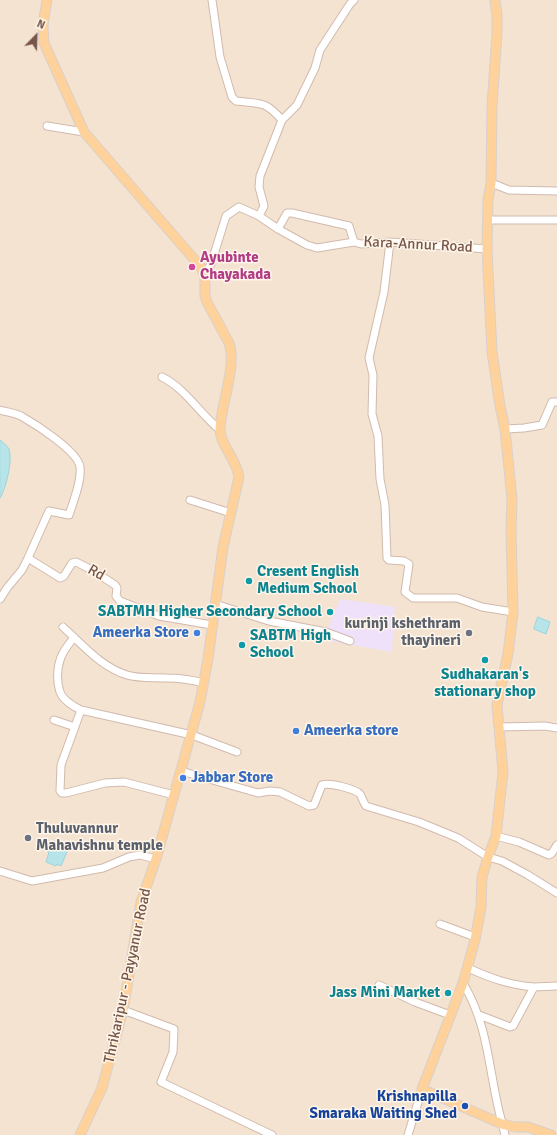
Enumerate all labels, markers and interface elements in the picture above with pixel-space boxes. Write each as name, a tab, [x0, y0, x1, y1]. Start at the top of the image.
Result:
north arrow	[16, 16, 56, 56]
text: N	[35, 17, 47, 32]
street label: Kara-Annur Road	[363, 233, 473, 257]
place label: Ayubinte Chayakada	[200, 249, 271, 284]
marker: Ayubinte Chayakada	[187, 262, 197, 272]
street label: Rd	[84, 561, 108, 585]
place label: Cresent English Medium School	[257, 563, 359, 598]
marker: Cresent English Medium School	[244, 576, 254, 586]
place label: SABTMH Higher Secondary School	[98, 603, 322, 621]
marker: SABTMH Higher Secondary School	[325, 607, 335, 617]
place label: kurinji kshethram thayineri	[344, 615, 461, 650]
place label: Ameerka Store	[93, 624, 189, 642]
place label: SABTM High School	[250, 627, 331, 662]
marker: Ameerka Store	[192, 628, 202, 638]
marker: kurinji kshethram thayineri	[464, 628, 474, 638]
marker: SABTM High School	[237, 640, 247, 650]
marker: Sudhakaran's stationary shop	[480, 655, 490, 665]
place label: Sudhakaran's stationary shop	[434, 666, 536, 701]
place label: Ameerka store	[304, 722, 399, 740]
marker: Ameerka store	[291, 726, 301, 736]
place label: Jabbar Store	[191, 769, 273, 787]
marker: Jabbar Store	[178, 773, 188, 783]
place label: Thuluvannur Mahavishnu temple	[36, 820, 163, 855]
marker: Thuluvannur Mahavishnu temple	[23, 833, 33, 843]
street label: Thrikaripur - Payyanur Road	[101, 887, 155, 1065]
place label: Jass Mini Market	[329, 984, 440, 1002]
marker: Jass Mini Market	[443, 988, 453, 998]
place label: Krishnapilla Smaraka Waiting Shed	[310, 1088, 457, 1123]
marker: Krishnapilla Smaraka Waiting Shed	[460, 1101, 470, 1111]

